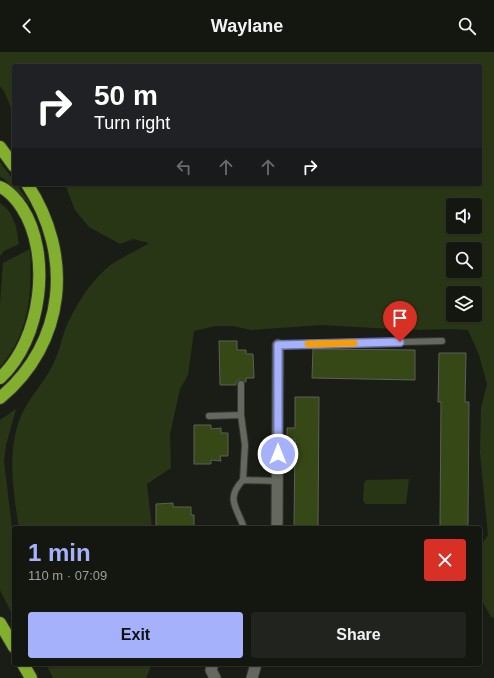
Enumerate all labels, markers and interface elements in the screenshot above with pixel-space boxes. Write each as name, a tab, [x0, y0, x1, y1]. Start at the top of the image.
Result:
icon: back	[16, 15, 38, 37]
icon: search	[456, 15, 478, 37]
text: Waylane	[211, 16, 283, 36]
icon: right	[28, 80, 80, 132]
text: 50 m	[94, 80, 158, 111]
text: Turn right	[94, 113, 170, 133]
icon: left	[173, 156, 195, 178]
icon: ahead	[215, 156, 237, 178]
icon: ahead	[257, 156, 279, 178]
icon: right	[299, 156, 321, 178]
map controls	[446, 198, 482, 322]
button: sound	[446, 198, 482, 234]
button: search	[446, 242, 482, 278]
button: layers	[446, 286, 482, 322]
pin	[383, 301, 417, 342]
icon: arrive	[389, 307, 411, 329]
position arrow	[257, 433, 299, 475]
text: 1 min	[28, 539, 91, 566]
button: close	[424, 539, 466, 581]
text: 110 m · 07:09	[28, 568, 107, 583]
button: Exit	[28, 612, 243, 658]
button: Share	[251, 612, 466, 658]

